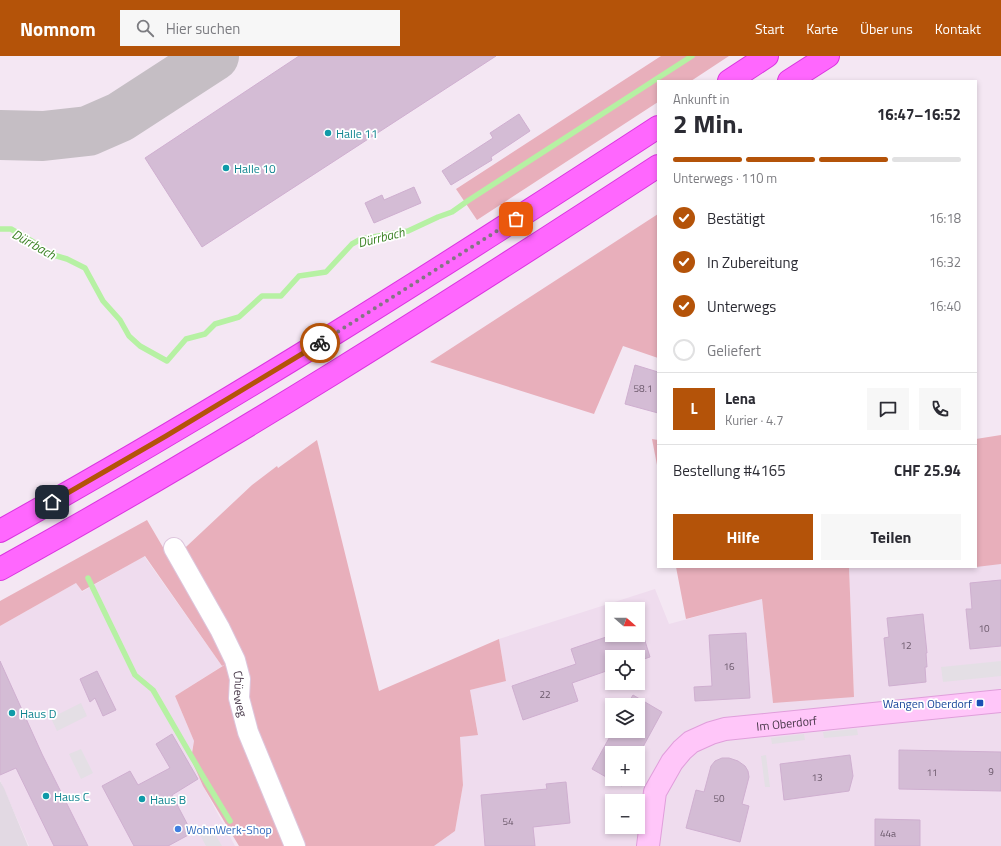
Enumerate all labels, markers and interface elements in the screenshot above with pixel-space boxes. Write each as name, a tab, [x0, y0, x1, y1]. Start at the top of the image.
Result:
search box	[120, 10, 400, 46]
text: Nomnom	[20, 14, 96, 43]
icon: search	[134, 17, 156, 39]
text: Hier suchen	[166, 17, 240, 40]
text: Start	[755, 18, 784, 39]
text: Karte	[806, 18, 838, 39]
text: Über uns	[860, 18, 913, 39]
text: Kontakt	[935, 18, 981, 39]
text: Ankunft in	[673, 89, 729, 109]
text: 16:47–16:52	[877, 103, 961, 126]
text: 2 Min.	[673, 104, 743, 143]
place label: Halle 11	[336, 124, 378, 143]
marker: Halle 11	[323, 128, 333, 138]
place label: Halle 10	[234, 159, 276, 178]
marker: Halle 10	[221, 163, 231, 173]
text: Unterwegs · 110 m	[673, 168, 777, 188]
pin	[499, 202, 533, 236]
icon: check	[673, 207, 695, 229]
text: Bestätigt	[707, 207, 765, 230]
icon: bag	[505, 208, 527, 230]
text: 16:18	[929, 208, 961, 228]
water label: Dürrbach	[356, 221, 407, 252]
water label: Dürrbach	[8, 224, 60, 264]
icon: check	[673, 251, 695, 273]
text: In Zubereitung	[707, 251, 798, 274]
text: 16:32	[929, 252, 961, 272]
icon: check	[673, 295, 695, 317]
text: Unterwegs	[707, 295, 776, 318]
text: 16:40	[929, 296, 961, 316]
courier	[300, 323, 340, 363]
icon: bike	[309, 332, 331, 354]
text: Geliefert	[707, 339, 761, 362]
house number: 58.1	[634, 381, 652, 396]
text: Lena	[725, 387, 756, 410]
button: chat	[867, 388, 909, 430]
button: phone	[919, 388, 961, 430]
text: L	[690, 397, 698, 420]
text: Kurier · 4.7	[725, 410, 783, 430]
text: Bestellung #4165	[673, 459, 786, 482]
text: CHF 25.94	[894, 459, 961, 482]
pin	[35, 485, 69, 519]
icon: home	[41, 491, 63, 513]
button: Hilfe	[673, 514, 813, 560]
button: Teilen	[821, 514, 961, 560]
north arrow	[605, 602, 645, 642]
map controls	[605, 602, 645, 834]
house number: 10	[978, 621, 990, 636]
house number: 12	[900, 638, 912, 653]
button: locate	[605, 650, 645, 690]
house number: 16	[723, 659, 735, 674]
street label: Chüeweg	[229, 668, 253, 719]
house number: 22	[539, 687, 551, 702]
place label: Wangen Oberdorf	[883, 694, 972, 713]
button: layers	[605, 698, 645, 738]
marker: Wangen Oberdorf	[975, 698, 985, 708]
place label: Haus D	[20, 704, 57, 723]
marker: Haus D	[7, 708, 17, 718]
street label: Im Oberdorf	[755, 710, 818, 735]
button: +	[605, 746, 645, 786]
house number: 9	[988, 764, 994, 779]
house number: 11	[926, 765, 938, 780]
house number: 13	[811, 770, 823, 785]
place label: Haus C	[54, 787, 90, 806]
place label: Haus B	[150, 790, 186, 809]
marker: Haus C	[41, 791, 51, 801]
house number: 50	[713, 791, 725, 806]
marker: Haus B	[137, 794, 147, 804]
button: −	[605, 794, 645, 834]
house number: 54	[502, 814, 514, 829]
place label: WohnWerk-Shop	[186, 820, 272, 839]
marker: WohnWerk-Shop	[173, 824, 183, 834]
house number: 44a	[880, 826, 896, 841]

